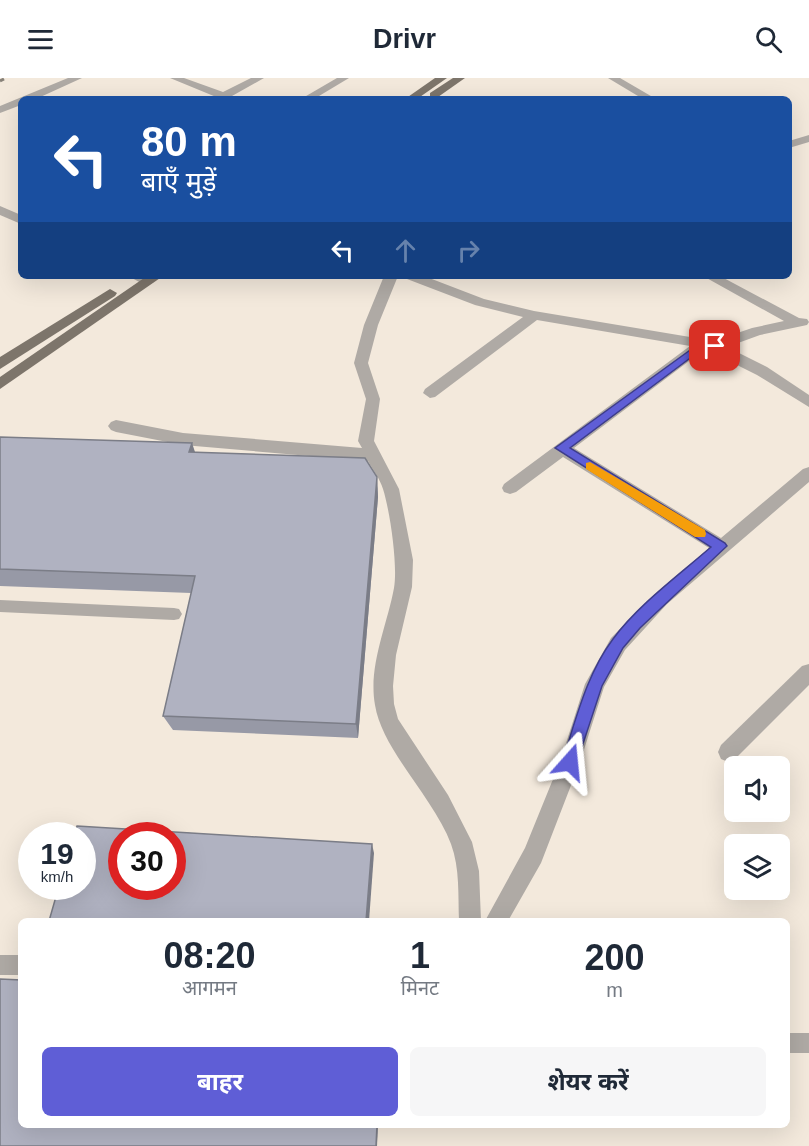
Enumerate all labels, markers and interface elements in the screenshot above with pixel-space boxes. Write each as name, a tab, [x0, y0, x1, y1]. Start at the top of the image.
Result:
icon: menu	[24, 23, 57, 56]
icon: search	[752, 23, 785, 56]
text: Drivr	[373, 24, 436, 54]
text: 80 m	[141, 118, 237, 165]
icon: left	[42, 120, 120, 198]
text: बाएँ मुड़ें	[141, 167, 216, 197]
icon: left	[326, 234, 359, 267]
icon: ahead	[389, 234, 422, 267]
icon: right	[452, 234, 485, 267]
pin	[689, 320, 740, 371]
icon: arrive	[698, 329, 731, 362]
position arrow	[538, 730, 602, 794]
map controls	[724, 756, 790, 900]
button: sound	[724, 756, 790, 822]
speed limit sign: 30	[108, 822, 186, 900]
button: layers	[724, 834, 790, 900]
text: 19	[40, 837, 74, 870]
text: km/h	[41, 868, 73, 885]
text: 08:20	[163, 935, 255, 976]
text: 1	[410, 935, 430, 976]
text: 200	[585, 937, 645, 978]
text: आगमन	[182, 977, 237, 999]
text: मिनट	[401, 977, 439, 999]
text: m	[606, 979, 623, 1001]
button: बाहर	[42, 1047, 398, 1116]
button: शेयर करें	[410, 1047, 766, 1116]

